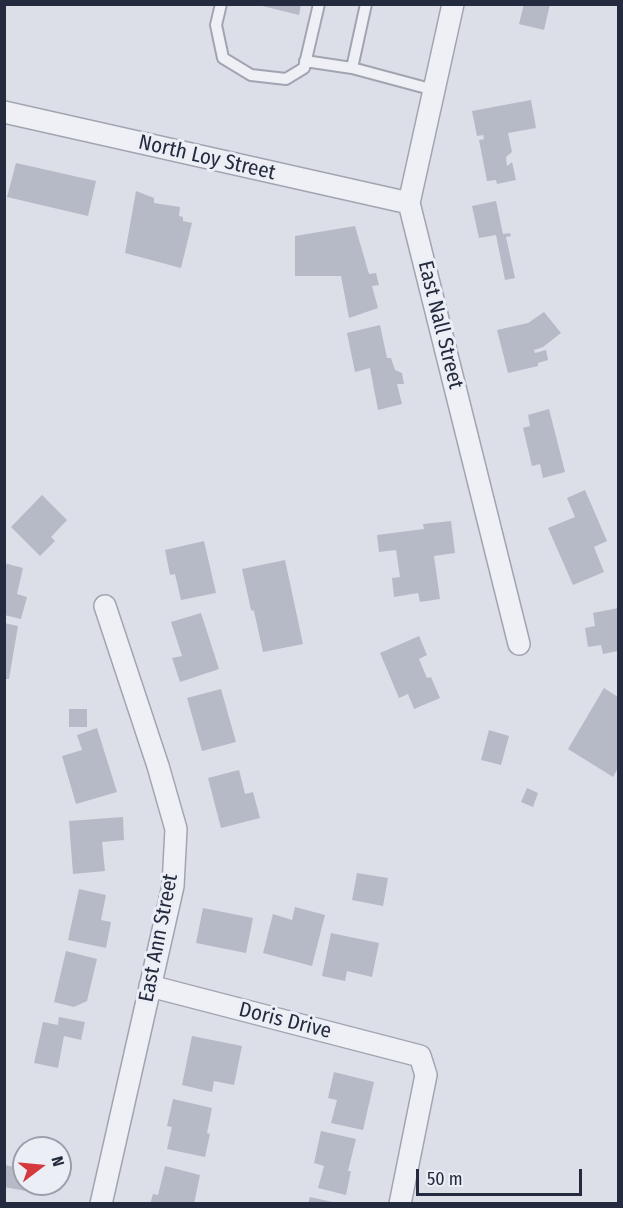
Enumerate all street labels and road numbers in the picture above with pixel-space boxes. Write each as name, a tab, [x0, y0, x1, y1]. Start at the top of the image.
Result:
street label: North Loy Street	[136, 130, 278, 186]
street label: East Nall Street	[412, 258, 468, 392]
street label: East Ann Street	[134, 872, 184, 1004]
street label: Doris Drive	[236, 997, 334, 1045]

